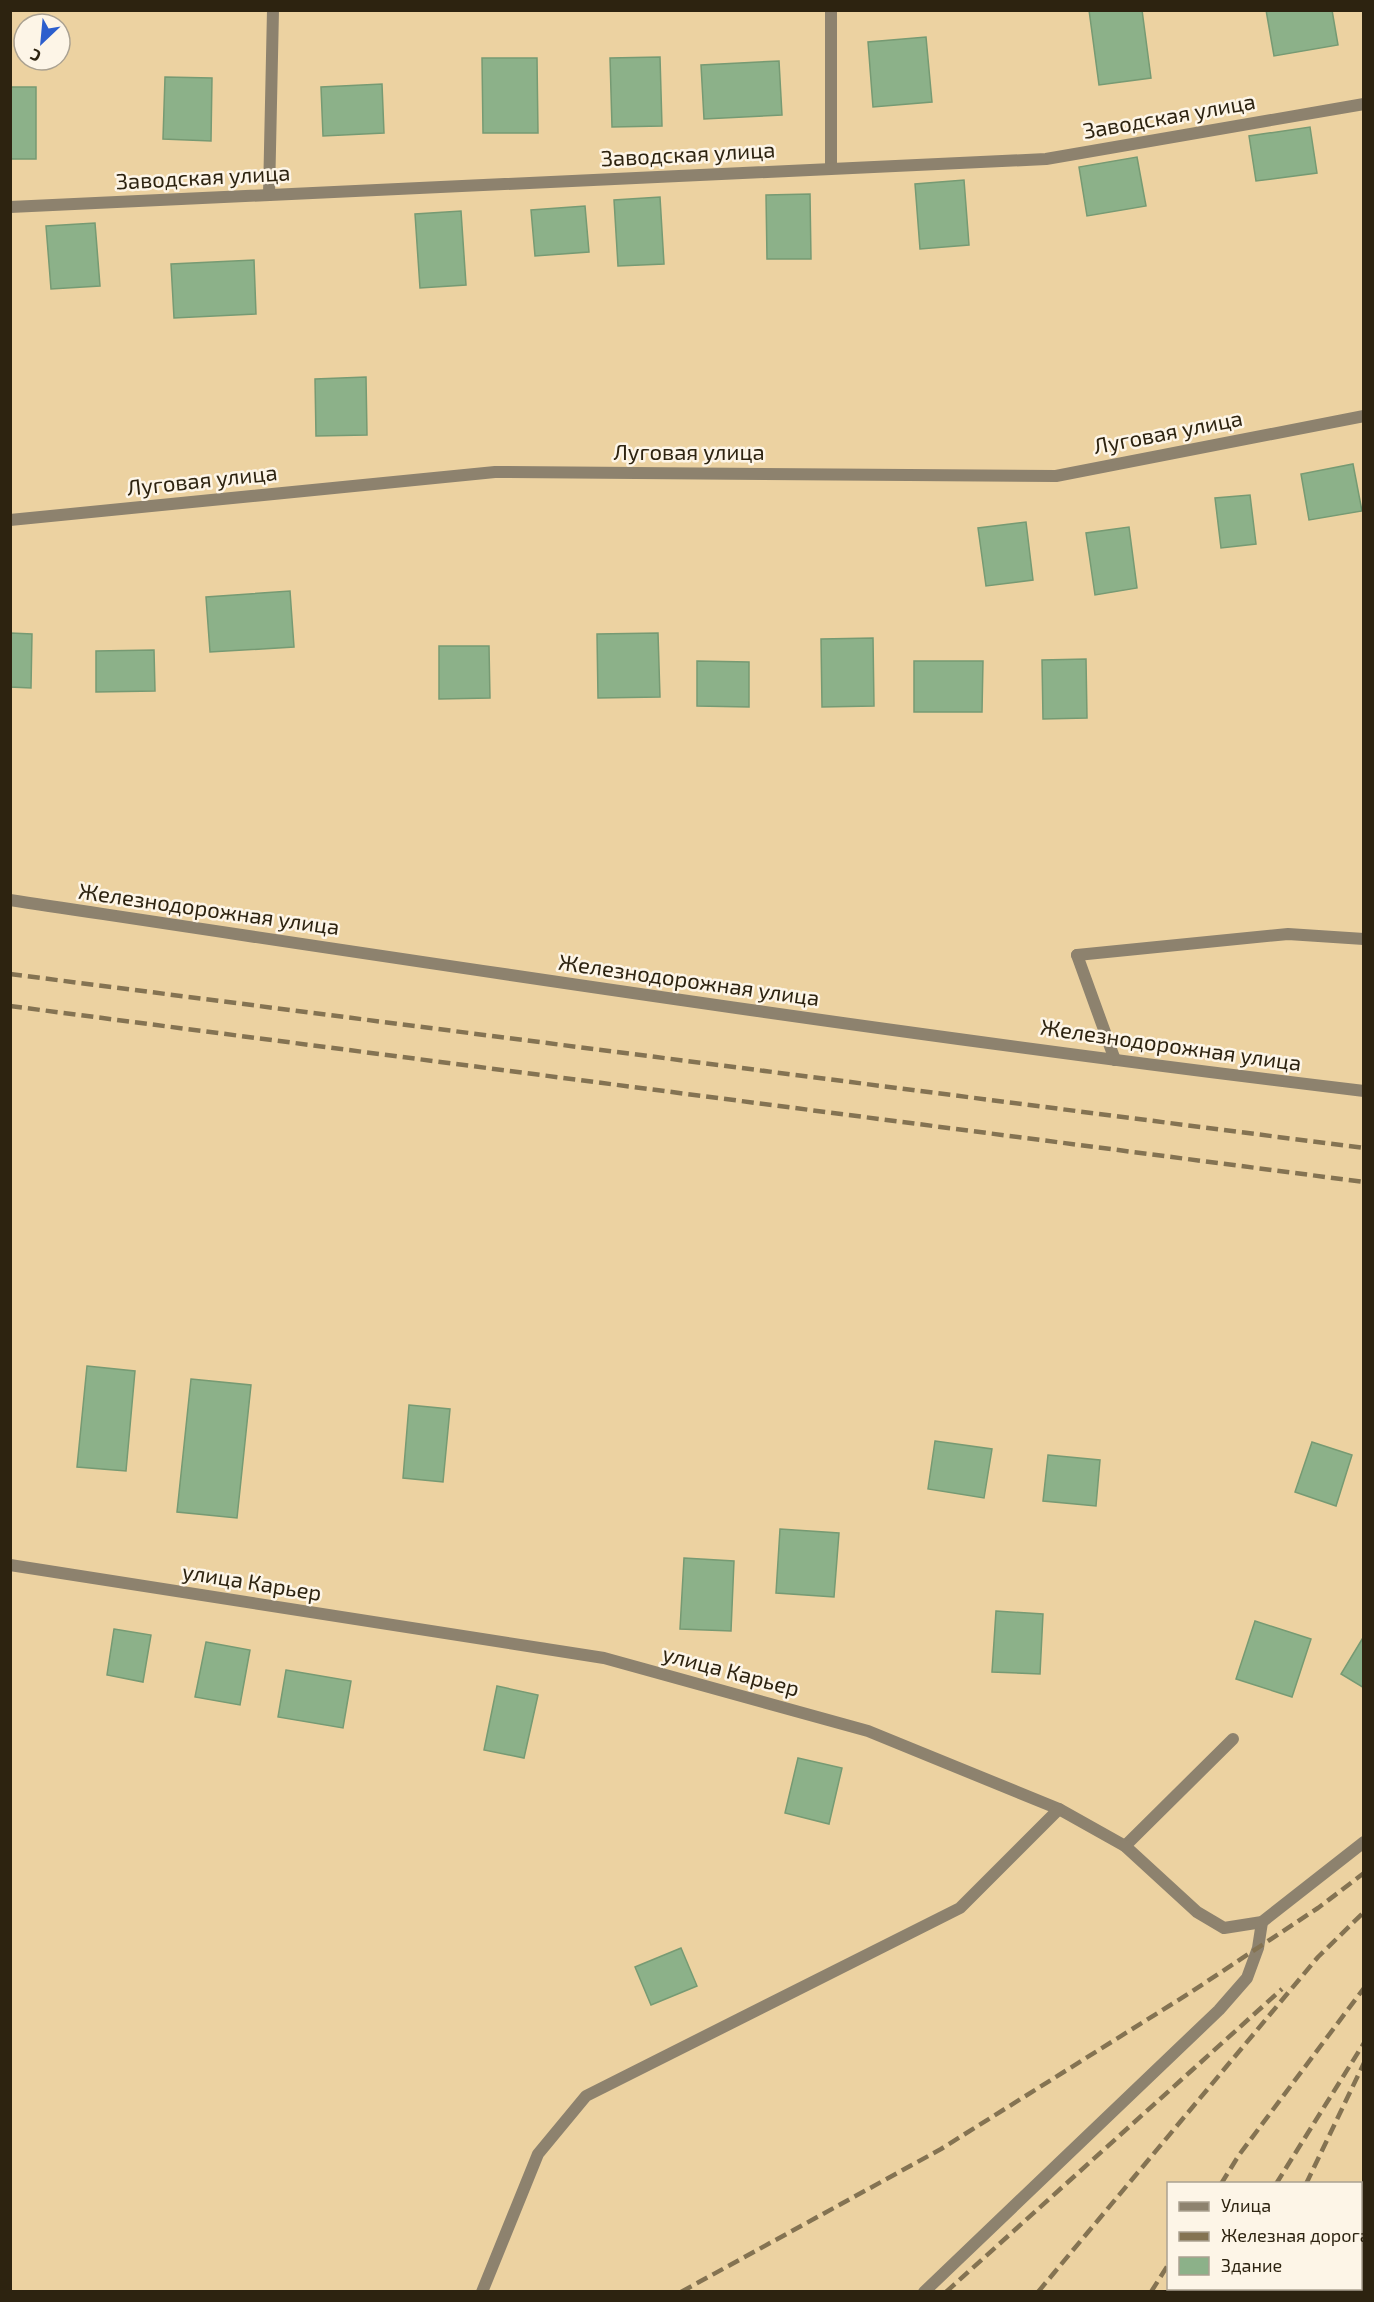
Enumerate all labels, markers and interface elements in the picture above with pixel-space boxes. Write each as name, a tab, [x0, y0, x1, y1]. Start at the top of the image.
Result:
north arrow	[12, 12, 72, 72]
text: С	[27, 45, 44, 67]
street label: Заводская улица	[1081, 87, 1257, 144]
street label: Заводская улица	[600, 135, 776, 172]
street label: Заводская улица	[115, 158, 291, 195]
street label: Луговая улица	[1091, 404, 1245, 459]
street label: Луговая улица	[613, 438, 765, 465]
street label: Луговая улица	[125, 458, 279, 501]
street label: Железнодорожная улица	[77, 877, 341, 940]
street label: Железнодорожная улица	[557, 948, 821, 1011]
street label: Железнодорожная улица	[1039, 1013, 1303, 1076]
street label: улица Карьер	[181, 1557, 324, 1606]
street label: улица Карьер	[660, 1639, 803, 1702]
legend	[1167, 2182, 1362, 2290]
text: Улица	[1221, 2194, 1271, 2216]
text: Железная дорога	[1221, 2224, 1370, 2246]
text: Здание	[1221, 2254, 1282, 2276]

